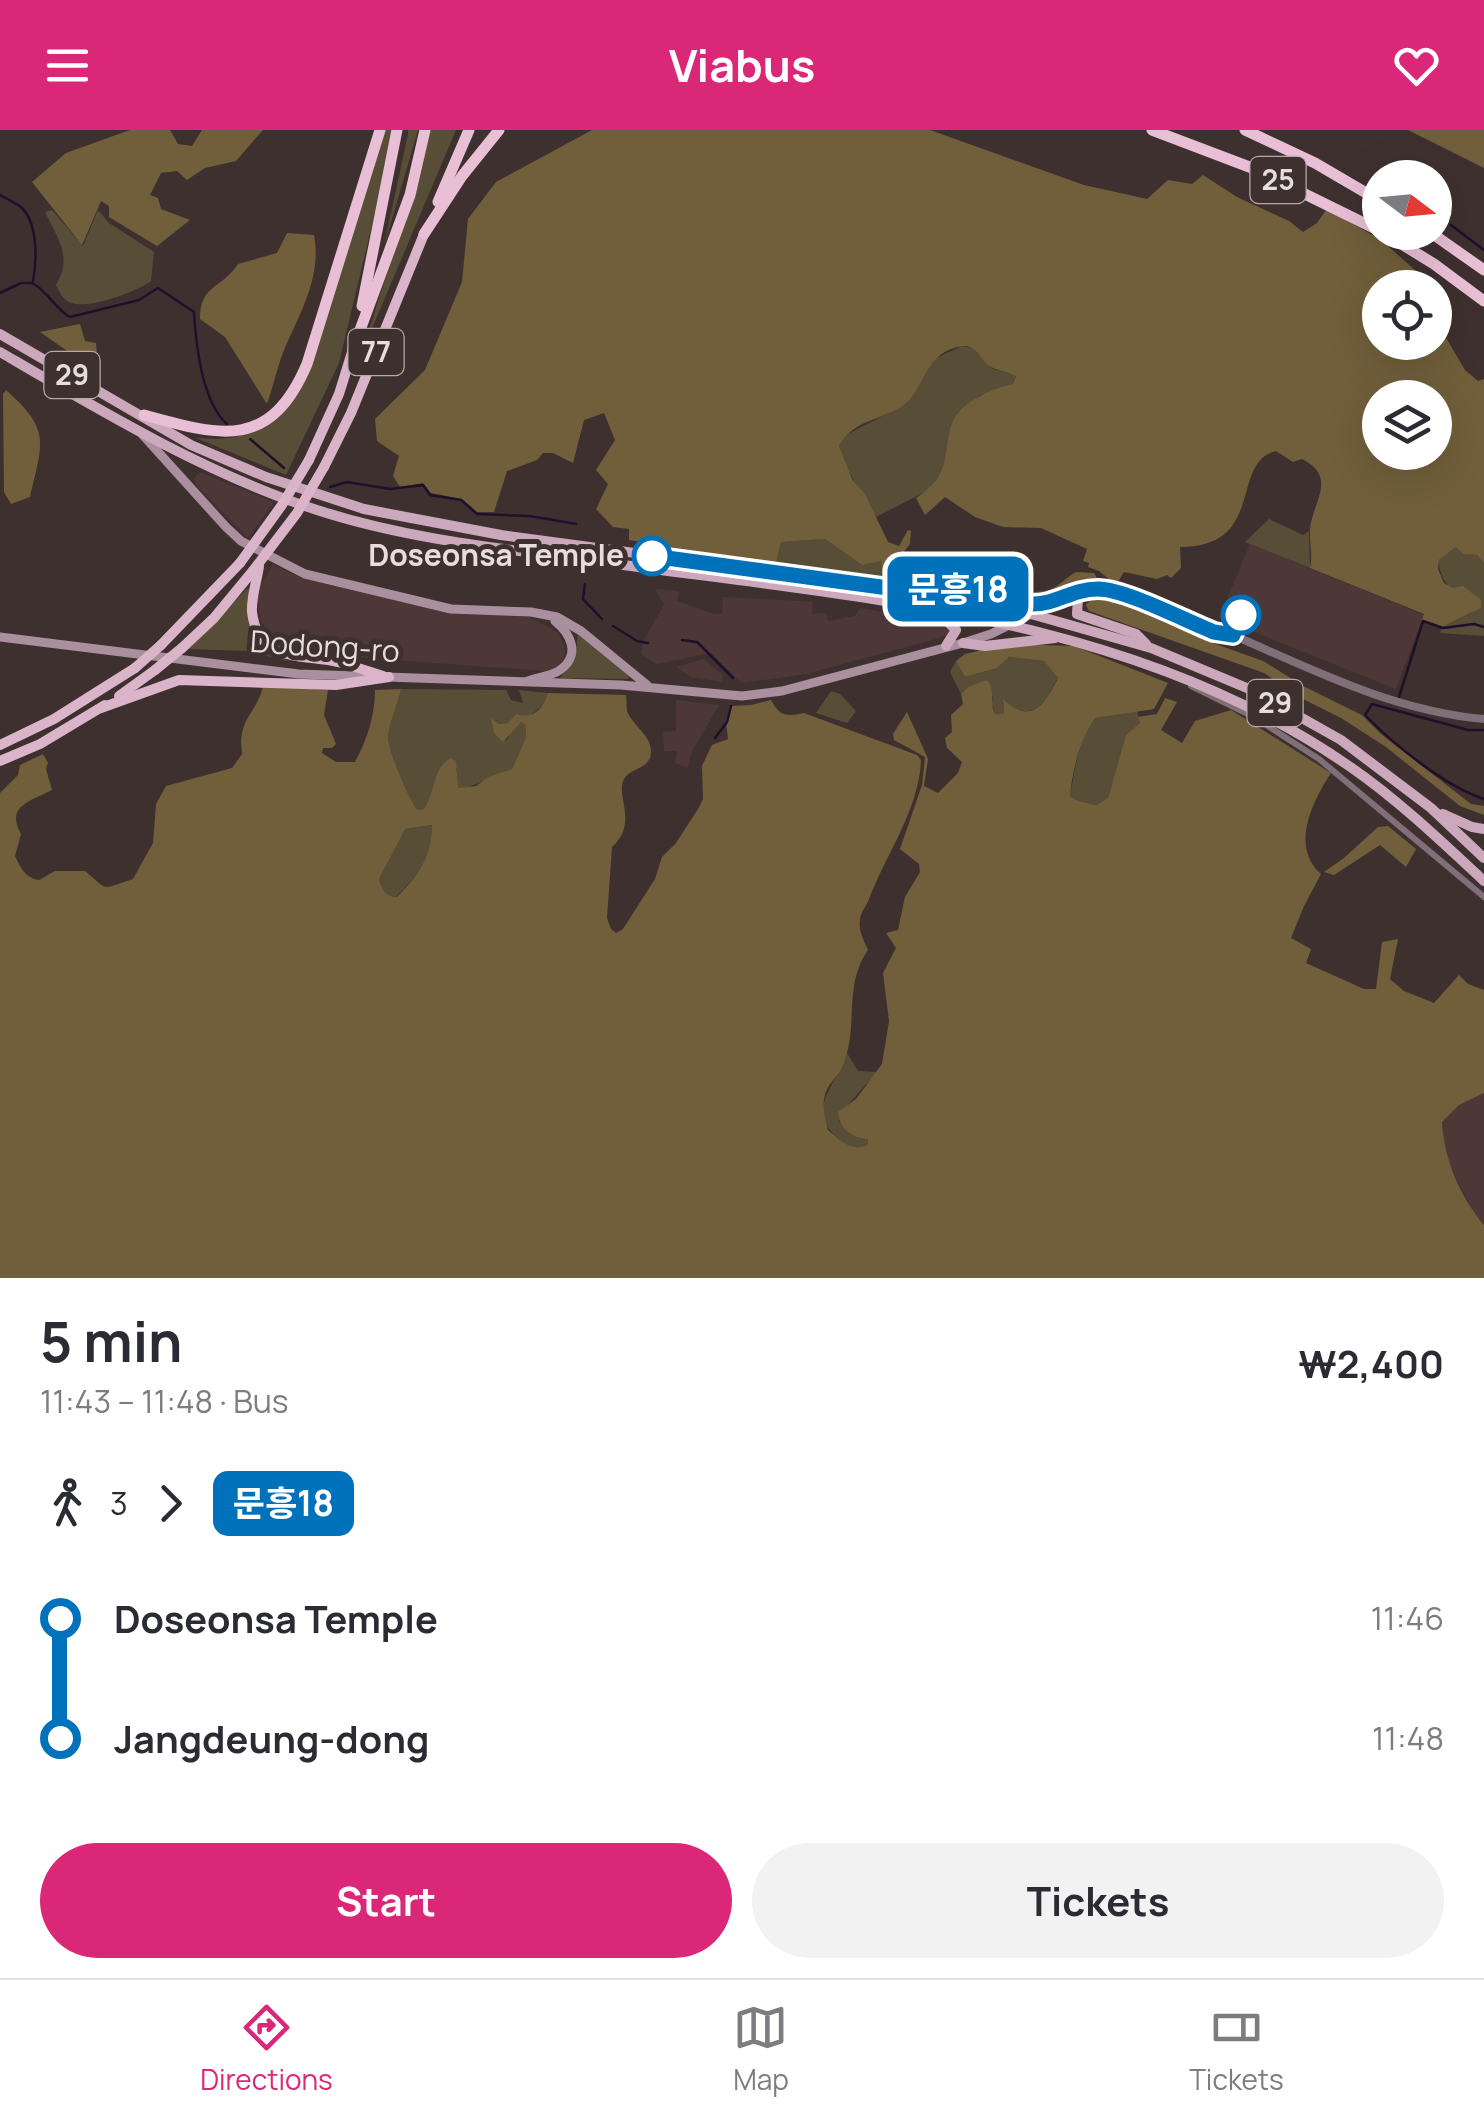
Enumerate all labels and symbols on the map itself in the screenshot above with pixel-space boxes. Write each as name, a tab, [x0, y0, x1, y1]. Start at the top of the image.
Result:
road number: 25	[1250, 157, 1306, 203]
north arrow	[1362, 160, 1452, 250]
road number: 77	[348, 329, 404, 375]
road number: 29	[44, 352, 100, 398]
place label: Doseonsa Temple	[368, 534, 624, 575]
marker: Doseonsa Temple	[633, 537, 671, 575]
line badge: 문흥18	[888, 556, 1028, 622]
unlabelled marker	[1222, 596, 1260, 634]
street label: Dodong-ro	[249, 620, 401, 671]
road number: 29	[1248, 680, 1302, 726]

